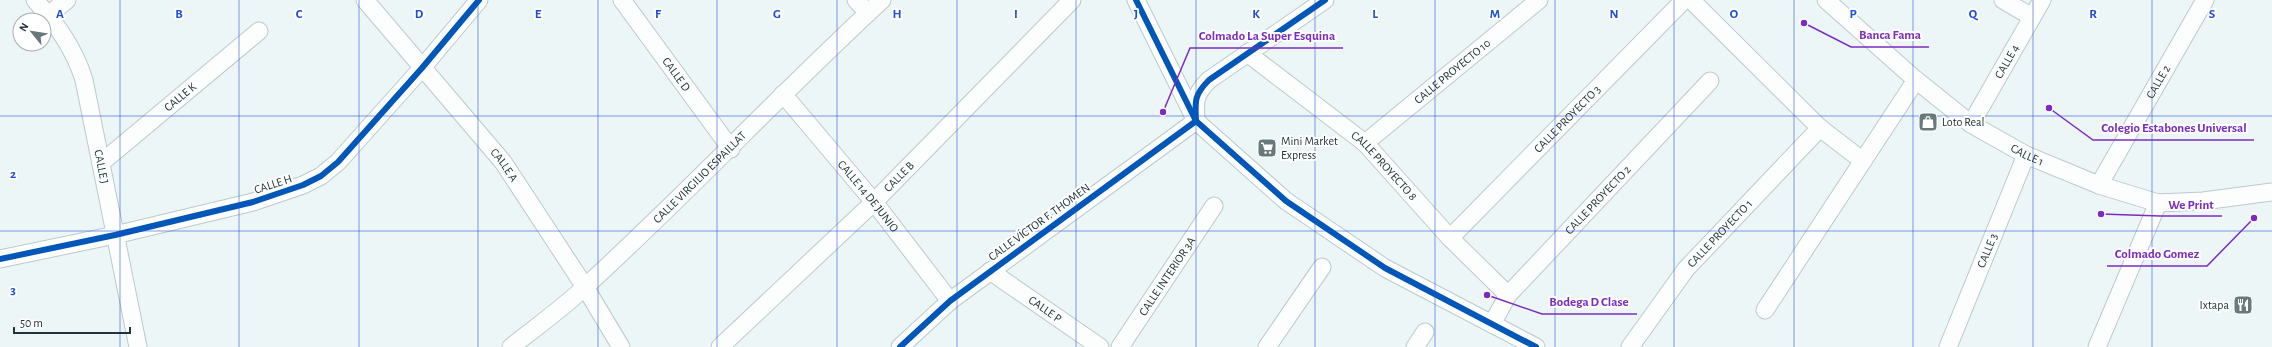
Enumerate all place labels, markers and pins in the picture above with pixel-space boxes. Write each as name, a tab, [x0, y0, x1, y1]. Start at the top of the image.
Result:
callout: Banca Fama	[1851, 22, 1929, 47]
callout: Colmado La Super Esquina	[1190, 23, 1343, 48]
shop icon: Loto Real	[1917, 111, 1939, 133]
callout: Colegio Estabones Universal	[2093, 115, 2254, 140]
place label: Loto Real	[1942, 116, 1985, 128]
place label: Mini Market Express	[1281, 135, 1338, 161]
supermarket icon: Mini Market Express	[1256, 137, 1278, 159]
callout: We Print	[2160, 191, 2222, 216]
callout: Colmado Gomez	[2107, 241, 2207, 266]
callout: Bodega D Clase	[1542, 289, 1637, 314]
restaurant icon: Ixtapa	[2232, 294, 2254, 316]
place label: Ixtapa	[2200, 299, 2229, 311]

